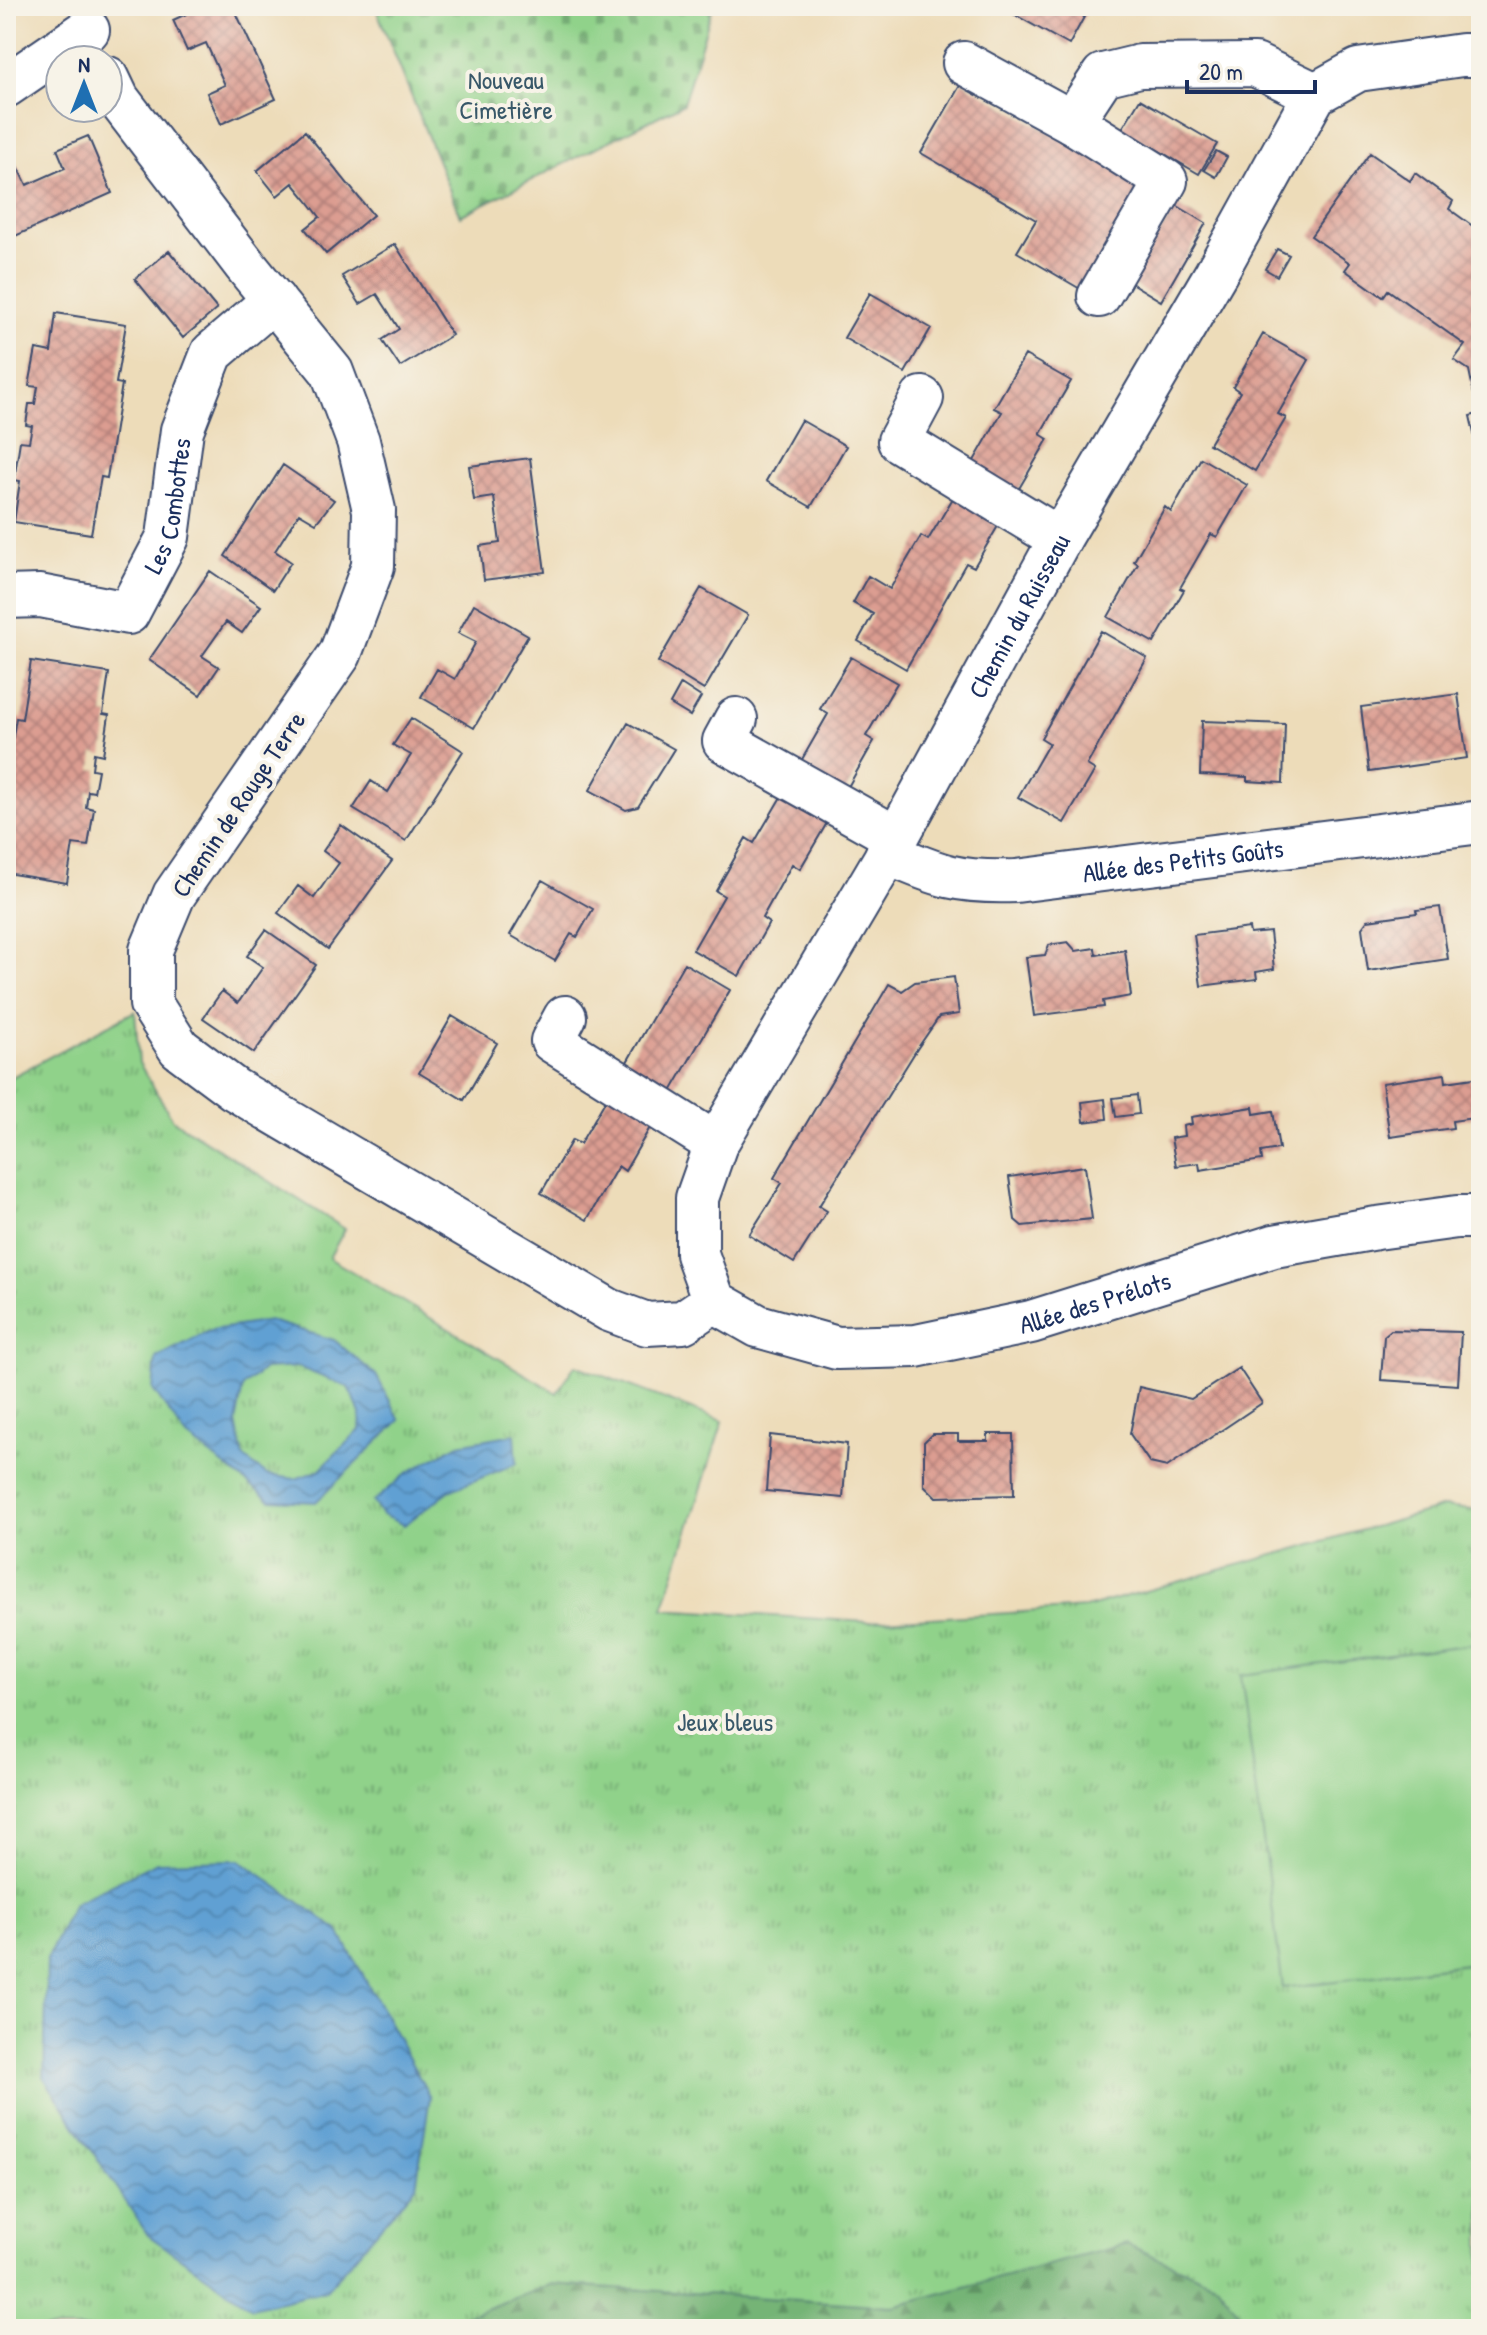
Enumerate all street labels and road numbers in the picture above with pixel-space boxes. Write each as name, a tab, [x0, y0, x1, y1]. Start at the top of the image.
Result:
street label: Les Combottes	[135, 436, 198, 579]
street label: Chemin du Ruisseau	[959, 527, 1077, 704]
street label: Chemin de Rouge Terre	[163, 704, 313, 904]
street label: Allée des Petits Goûts	[1081, 830, 1285, 890]
street label: Allée des Prélots	[1016, 1262, 1175, 1341]

